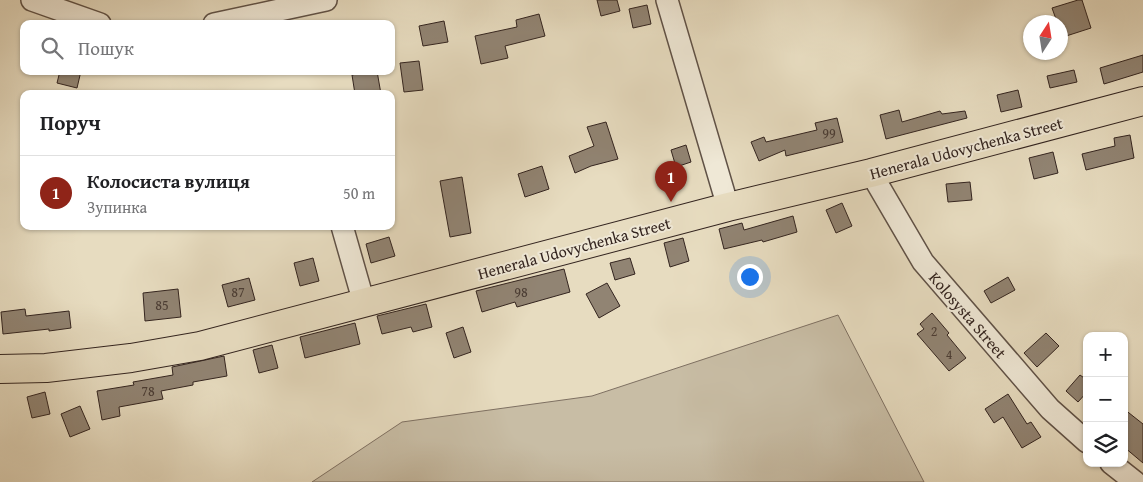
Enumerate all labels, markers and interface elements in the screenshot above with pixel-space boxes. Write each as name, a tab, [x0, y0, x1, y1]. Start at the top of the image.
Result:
north arrow	[1023, 15, 1068, 60]
search box	[20, 20, 395, 75]
icon: search	[38, 34, 66, 62]
text: Пошук	[78, 34, 134, 62]
text: Поруч	[40, 107, 101, 138]
street label: Henerala Udovychenka Street	[867, 111, 1066, 185]
house number: 99	[822, 123, 836, 143]
pin: 1	[655, 161, 687, 202]
text: Колосиста вулиця	[87, 167, 250, 195]
text: 1	[52, 181, 60, 205]
text: 50 m	[343, 181, 375, 205]
text: Зупинка	[87, 195, 147, 219]
street label: Henerala Udovychenka Street	[475, 211, 674, 285]
your location	[737, 264, 763, 290]
street label: Kolosysta Street	[923, 266, 1013, 364]
house number: 87	[231, 282, 245, 302]
house number: 98	[514, 282, 528, 302]
house number: 85	[155, 295, 169, 315]
house number: 2	[931, 321, 937, 341]
map controls	[1083, 332, 1128, 467]
button: +	[1083, 332, 1128, 377]
house number: 4	[946, 344, 953, 364]
button: −	[1083, 377, 1128, 422]
house number: 78	[141, 381, 155, 401]
button: layers	[1083, 422, 1128, 467]

